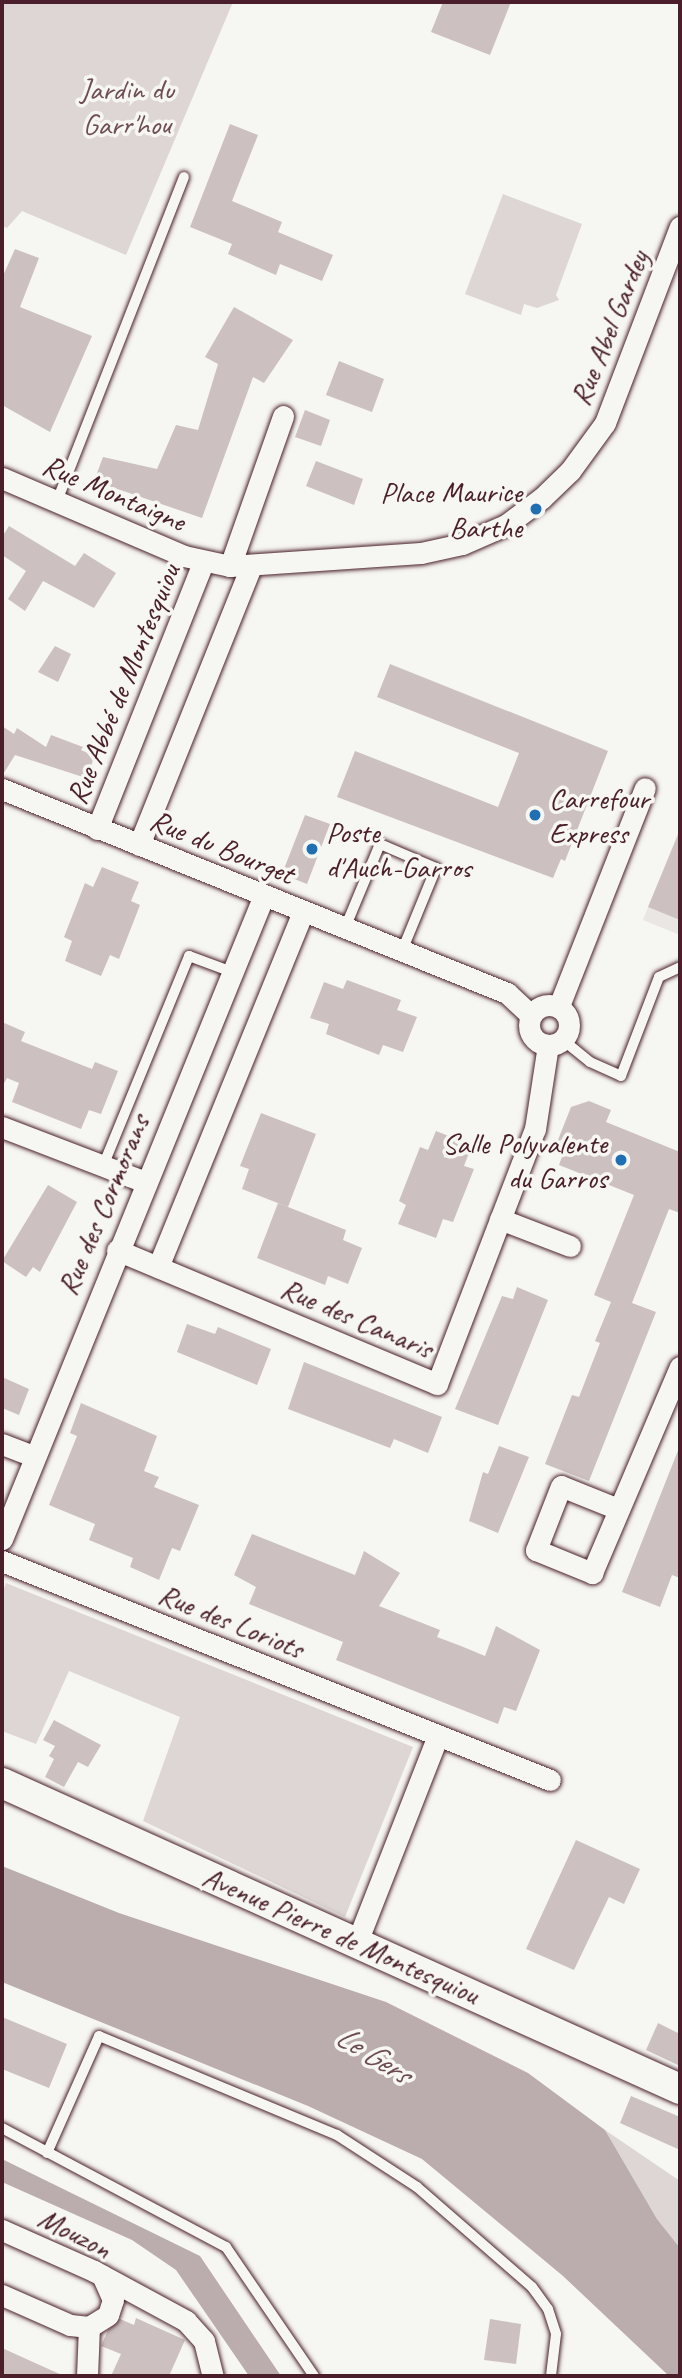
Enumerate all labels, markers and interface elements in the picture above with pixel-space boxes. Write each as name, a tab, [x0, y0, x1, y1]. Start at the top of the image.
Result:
park label: Jardin du Garr'hou	[80, 71, 174, 141]
street label: Rue Abel Gardey	[562, 245, 656, 411]
street label: Rue Montaigne	[38, 447, 190, 539]
place label: Place Maurice Barthe	[380, 474, 522, 544]
marker: Place Maurice Barthe	[528, 501, 544, 517]
street label: Rue Abbé de Montesquiou	[58, 559, 188, 809]
place label: Carrefour Express	[549, 780, 649, 850]
street label: Rue du Bourget	[145, 802, 299, 892]
marker: Carrefour Express	[527, 807, 543, 823]
place label: Poste d'Auch-Garros	[326, 814, 471, 884]
marker: Poste d'Auch-Garros	[304, 841, 320, 857]
street label: Rue des Cormorans	[49, 1109, 157, 1301]
place label: Salle Polyvalente du Garros	[444, 1125, 607, 1196]
marker: Salle Polyvalente du Garros	[613, 1152, 629, 1168]
street label: Rue des Canaris	[276, 1270, 438, 1366]
street label: Rue des Loriots	[153, 1576, 309, 1666]
street label: Avenue Pierre de Montesquiou	[197, 1858, 485, 2012]
water label: Le Gers	[329, 2017, 417, 2093]
street label: Mouzon	[33, 2200, 117, 2266]

